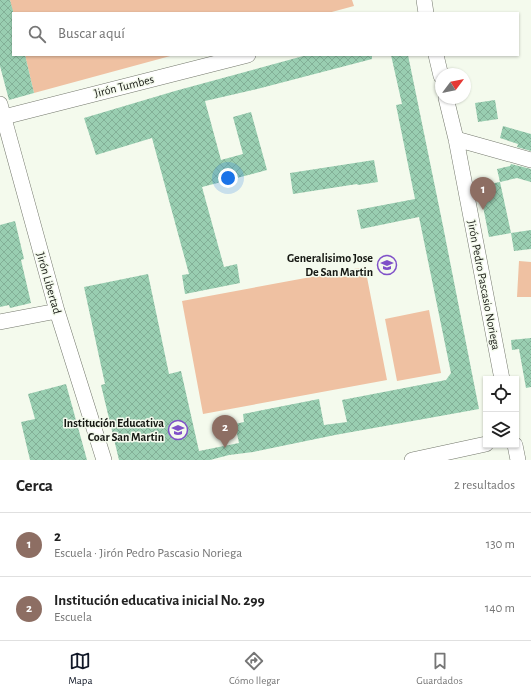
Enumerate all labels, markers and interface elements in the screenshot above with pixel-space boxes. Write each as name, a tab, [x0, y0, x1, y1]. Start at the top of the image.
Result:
search box	[12, 12, 519, 56]
icon: search	[26, 23, 48, 45]
text: Buscar aquí	[58, 26, 125, 41]
north arrow	[435, 68, 471, 104]
street label: Jirón Tumbes	[93, 73, 155, 99]
your location	[218, 168, 238, 188]
pin: 1	[470, 177, 496, 210]
street label: Jirón Pedro Pascasio Noriega	[466, 219, 503, 351]
street label: Jirón Libertad	[34, 251, 64, 315]
place label: Generalisimo Jose De San Martin	[287, 252, 373, 278]
school or university icon: Generalisimo Jose De San Martin	[376, 254, 398, 276]
map controls	[483, 376, 519, 448]
button: locate	[483, 376, 519, 412]
button: layers	[483, 412, 519, 448]
pin: 2	[212, 415, 238, 448]
place label: Institución Educativa Coar San Martin	[63, 417, 164, 443]
school or university icon: Institución Educativa Coar San Martin	[167, 419, 189, 441]
text: Cerca	[16, 477, 53, 494]
text: 2 resultados	[454, 479, 515, 492]
text: 2	[54, 529, 61, 544]
text: 1	[27, 538, 31, 551]
text: 130 m	[486, 538, 515, 551]
text: Escuela · Jirón Pedro Pascasio Noriega	[54, 547, 242, 560]
text: Institución educativa inicial No. 299	[54, 593, 265, 608]
text: 2	[26, 602, 32, 615]
text: 140 m	[485, 602, 515, 615]
text: Escuela	[54, 611, 92, 624]
tab: Mapa	[68, 650, 93, 687]
tab: Cómo llegar	[229, 650, 280, 687]
tab: Guardados	[416, 650, 463, 687]

